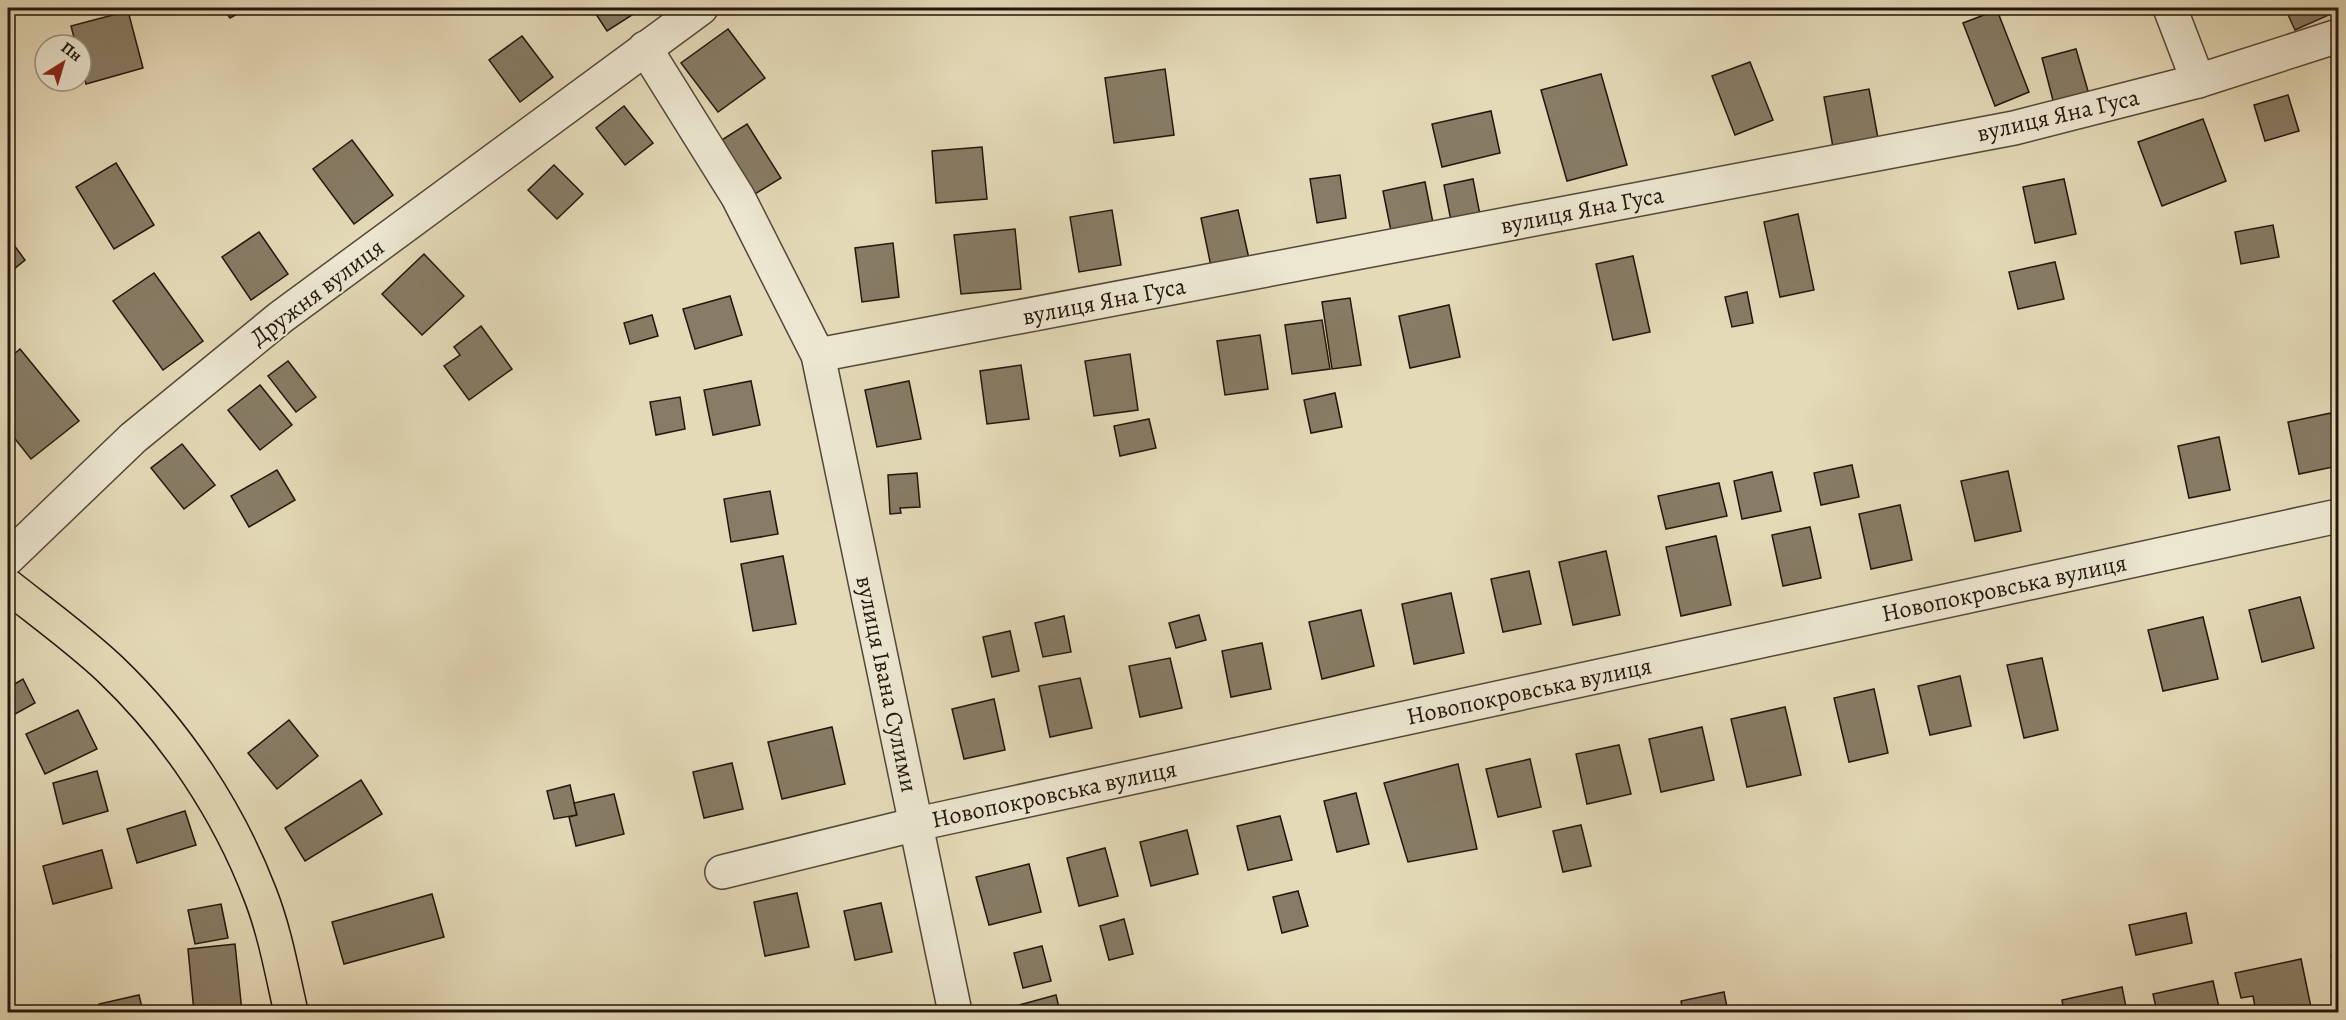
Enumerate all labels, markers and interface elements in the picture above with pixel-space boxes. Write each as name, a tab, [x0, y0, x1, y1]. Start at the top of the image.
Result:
north arrow	[33, 33, 93, 93]
text: Пн	[56, 37, 86, 67]
street label: вулиця Яна Гуса	[1974, 81, 2142, 149]
street label: вулиця Яна Гуса	[1498, 178, 1666, 242]
street label: Дружня вулиця	[243, 231, 391, 353]
street label: вулиця Яна Гуса	[1020, 269, 1188, 333]
street label: Новопокровська вулиця	[1879, 546, 2129, 630]
street label: вулиця Івана Сулими	[848, 573, 926, 795]
street label: Новопокровська вулиця	[1404, 649, 1654, 733]
street label: Новопокровська вулиця	[929, 752, 1179, 836]

